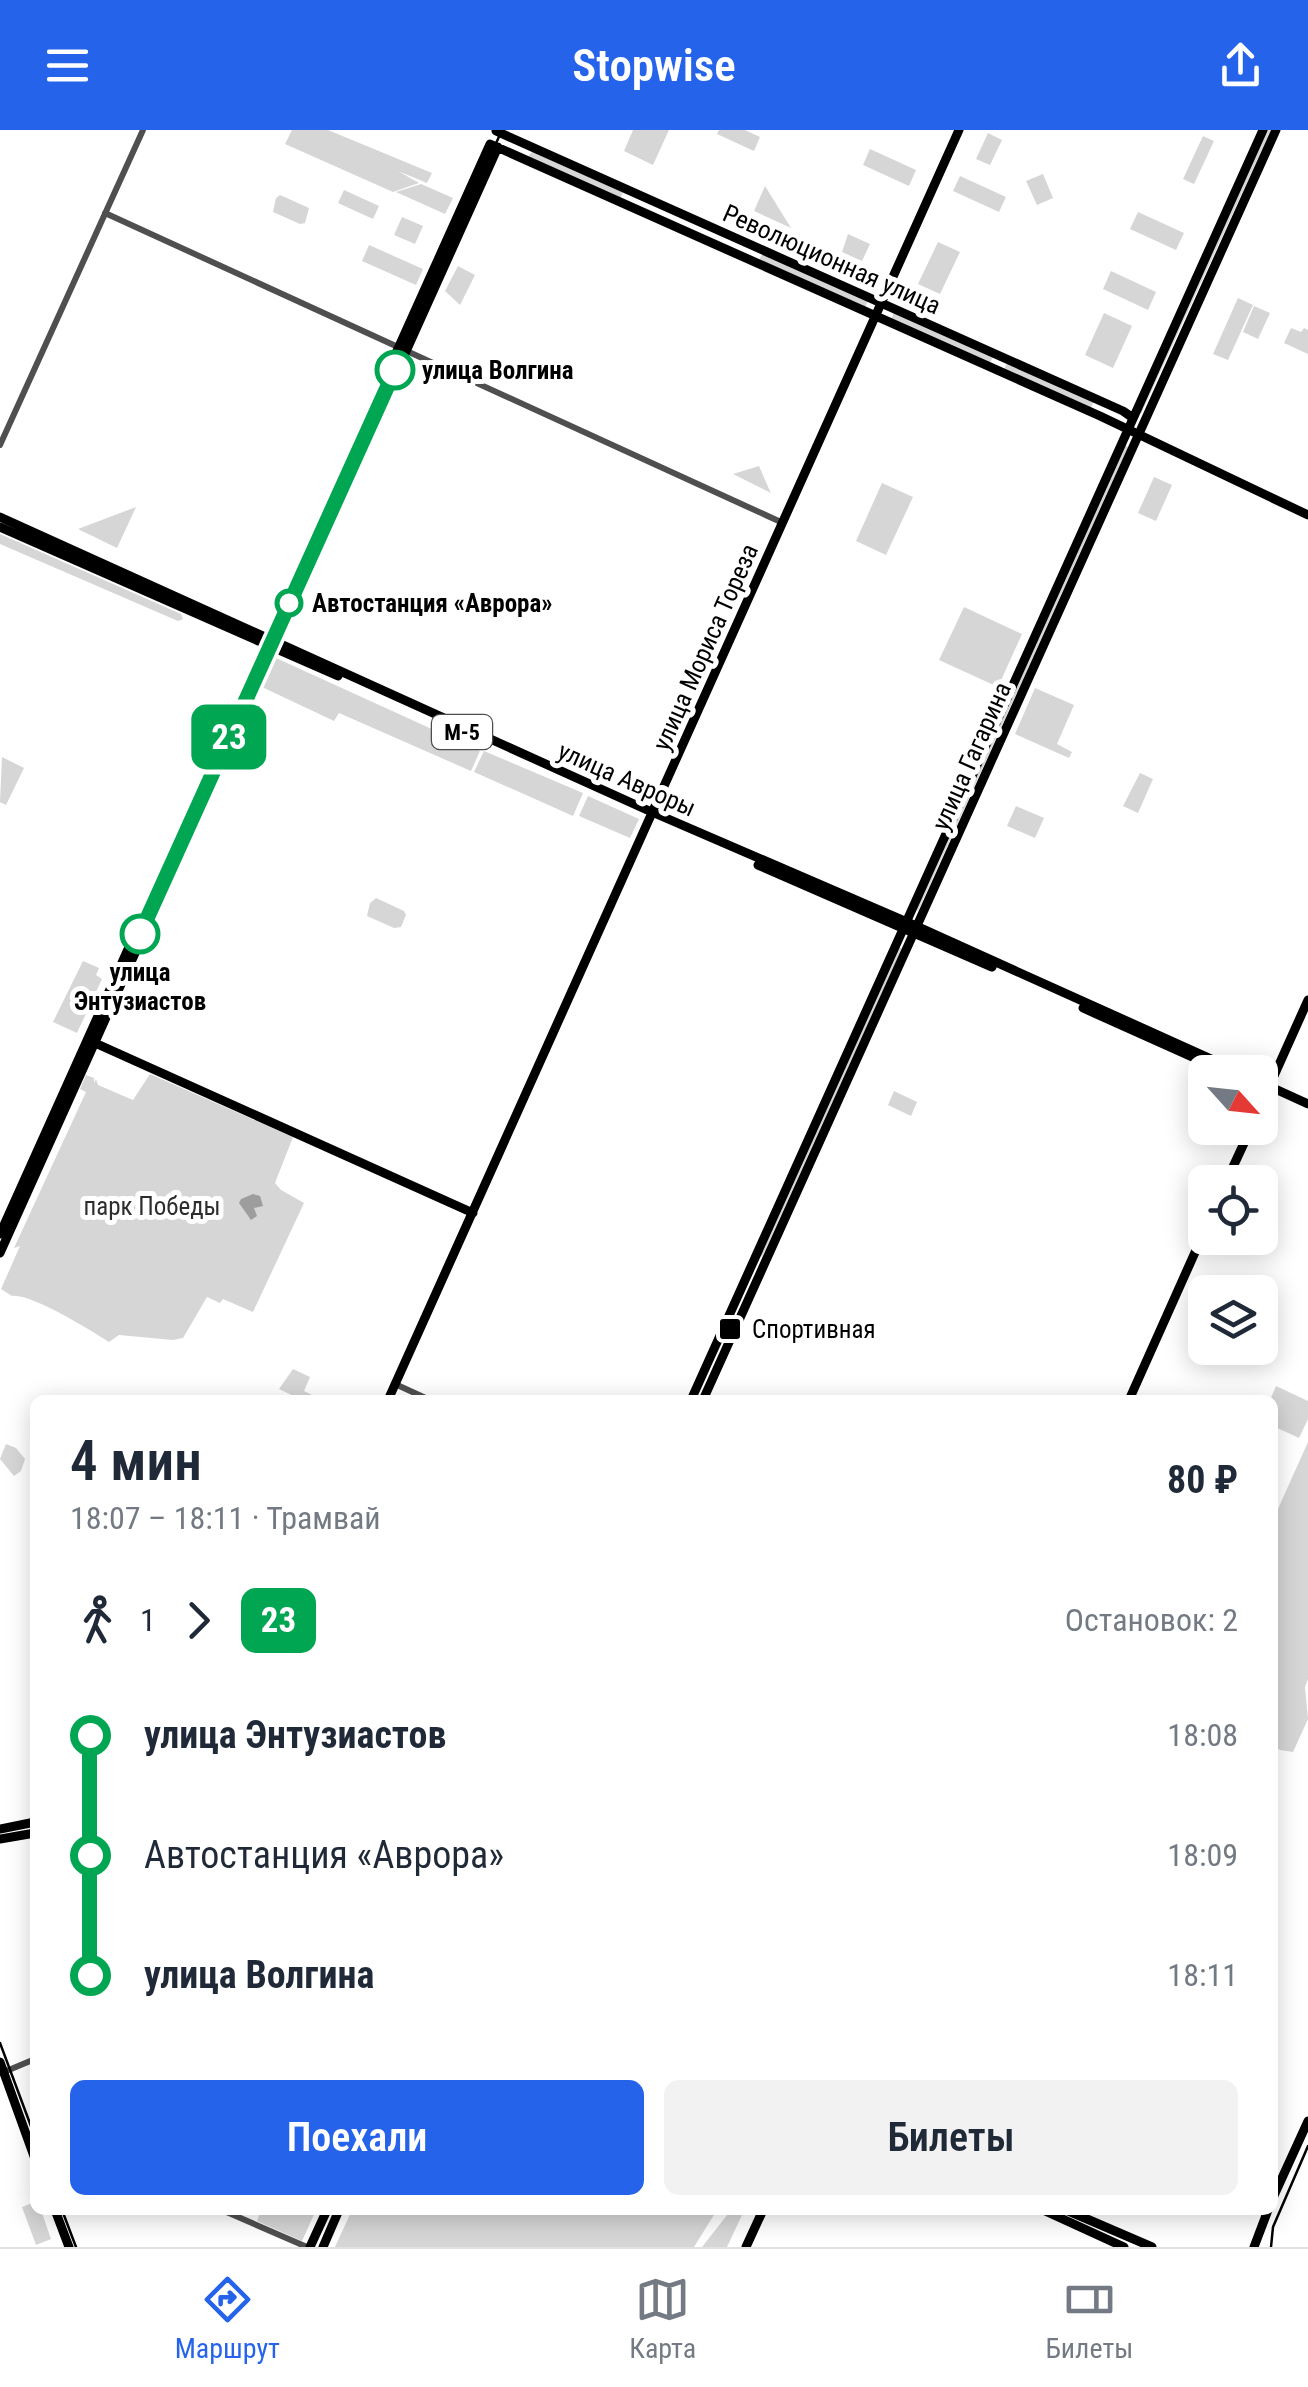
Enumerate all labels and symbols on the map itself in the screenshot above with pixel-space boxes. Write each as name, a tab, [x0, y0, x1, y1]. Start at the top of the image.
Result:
street label: Революционная улица	[719, 198, 945, 320]
marker: улица Волгина	[376, 351, 414, 389]
place label: улица Волгина	[422, 356, 574, 385]
street label: улица Мориса Тореза	[647, 539, 764, 755]
place label: Автостанция «Аврора»	[312, 589, 552, 618]
marker: Автостанция «Аврора»	[276, 590, 302, 616]
street label: улица Гагарина	[926, 678, 1017, 835]
line badge: 23	[184, 704, 274, 770]
road number: М-5	[432, 715, 492, 749]
street label: улица Авроры	[554, 736, 700, 823]
marker: улица Энтузиастов	[121, 915, 159, 953]
place label: улица Энтузиастов	[74, 958, 206, 1016]
north arrow	[1188, 1055, 1278, 1145]
park label: парк Победы	[83, 1192, 221, 1221]
place label: Спортивная	[752, 1315, 876, 1344]
marker: Спортивная	[717, 1316, 743, 1342]

